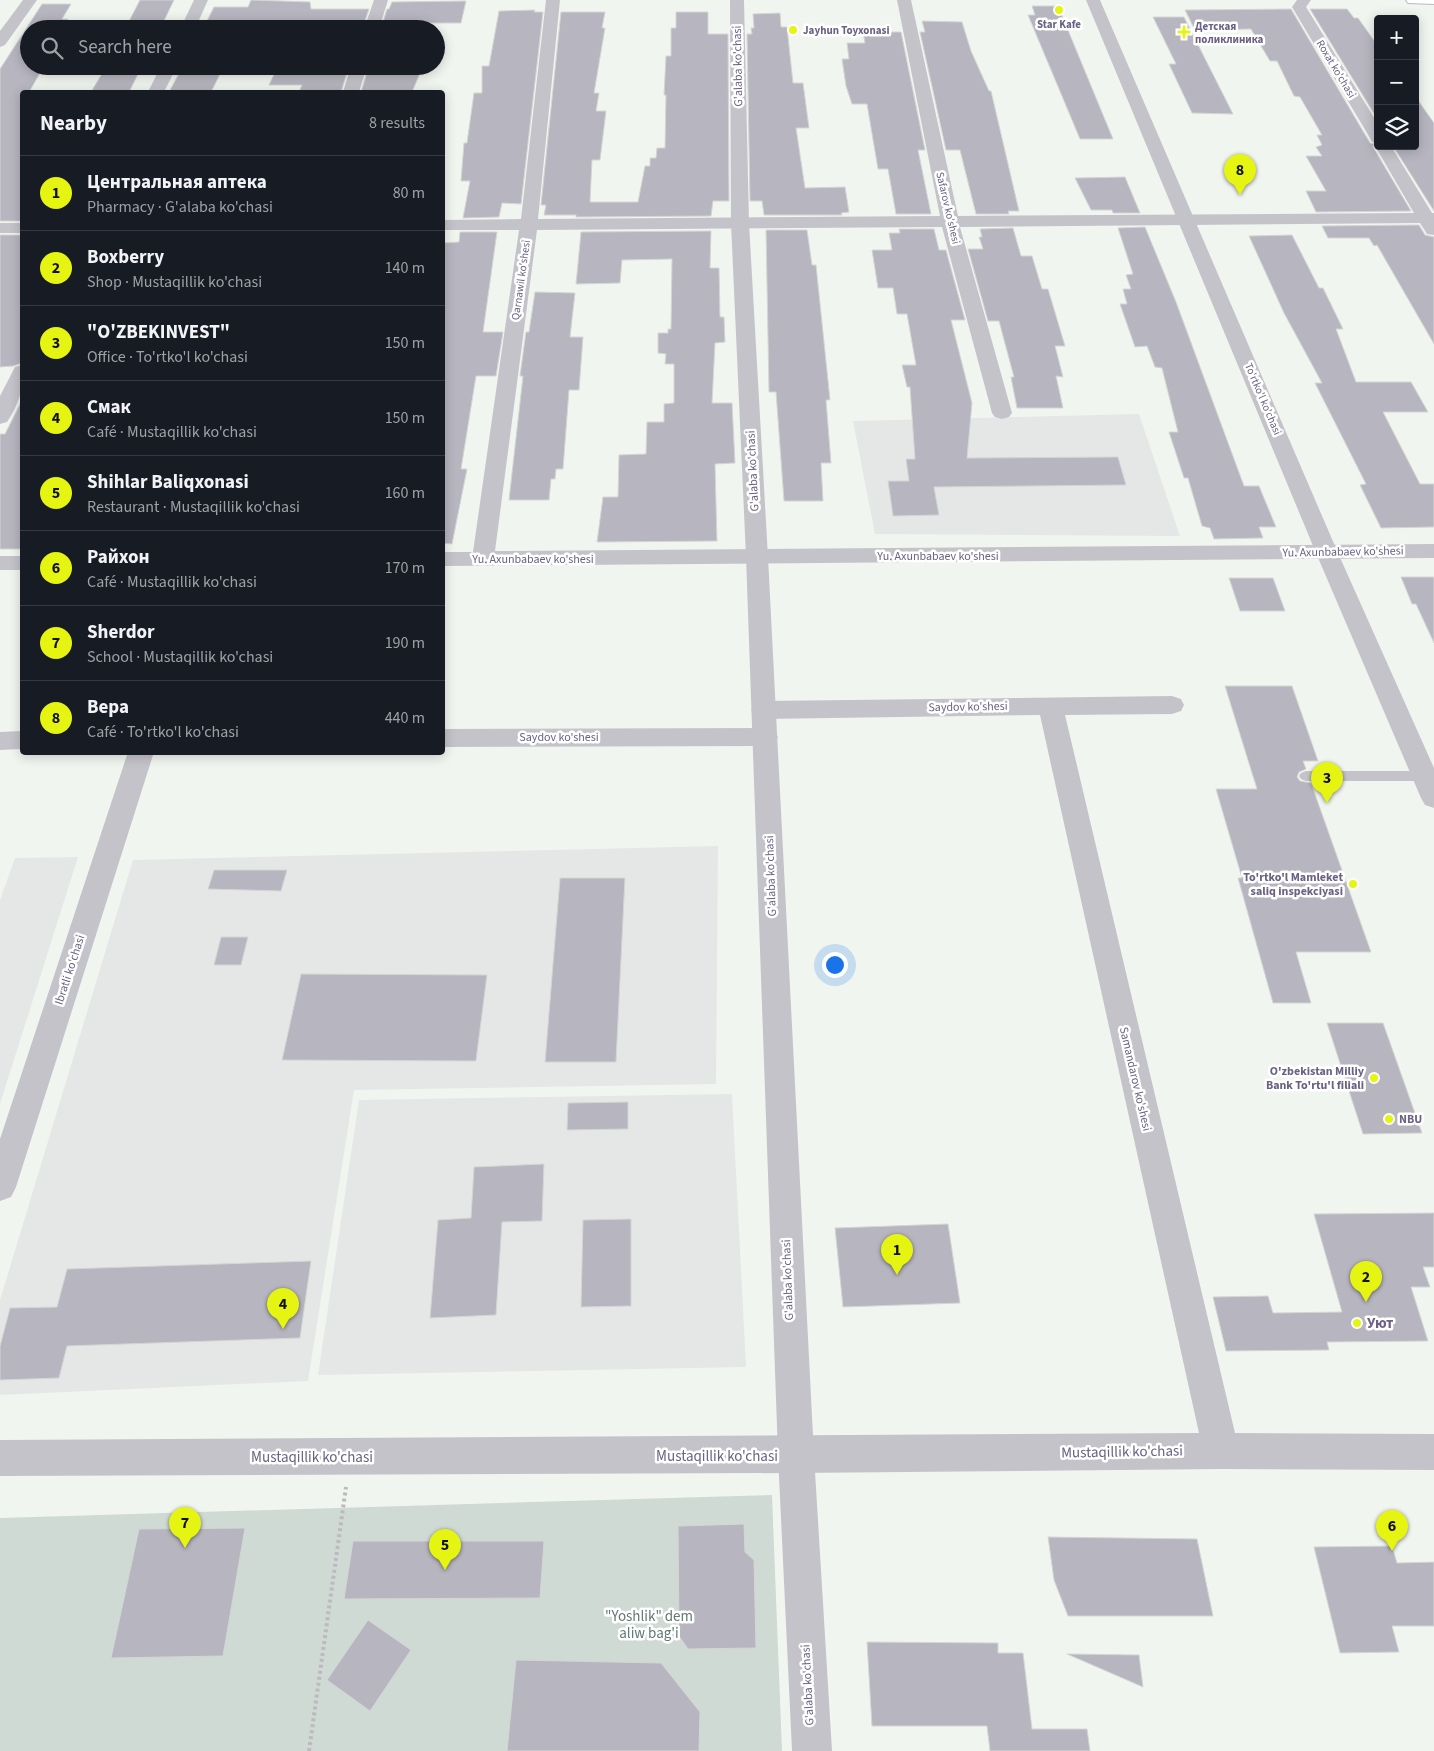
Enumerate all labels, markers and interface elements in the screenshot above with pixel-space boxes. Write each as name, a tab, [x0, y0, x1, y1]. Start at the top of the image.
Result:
marker: Star Kafe	[1053, 4, 1065, 16]
map controls	[1374, 15, 1419, 150]
button: +	[1374, 15, 1419, 60]
place label: Star Kafe	[1037, 17, 1081, 32]
place label: Детская поликлиника	[1195, 19, 1264, 47]
search box	[20, 20, 445, 75]
place label: Jayhun Toyxonasi	[803, 23, 889, 38]
marker: Jayhun Toyxonasi	[787, 24, 799, 36]
street label: G'alaba ko'chasi	[729, 25, 747, 107]
marker: Детская поликлиника	[1177, 25, 1191, 39]
icon: search	[38, 34, 66, 62]
text: Search here	[78, 34, 172, 61]
street label: Roxat ko'chasi	[1313, 37, 1359, 101]
button: −	[1374, 60, 1419, 105]
button: layers	[1374, 105, 1419, 150]
text: Nearby	[40, 108, 107, 138]
text: 8 results	[369, 112, 425, 134]
pin: 8	[1224, 154, 1256, 195]
text: Центральная аптека	[87, 169, 267, 196]
street label: Safarov ko'shesi	[932, 170, 964, 246]
text: 1	[52, 182, 60, 204]
text: 80 m	[393, 182, 425, 204]
text: Pharmacy · G'alaba ko'chasi	[87, 196, 273, 218]
street label: Qarnawil ko'shesi	[508, 239, 534, 321]
text: Boxberry	[87, 244, 164, 271]
text: 2	[52, 257, 60, 279]
text: 140 m	[385, 257, 425, 279]
text: Shop · Mustaqillik ko'chasi	[87, 271, 262, 293]
text: "O'ZBEKINVEST"	[87, 319, 230, 346]
text: 3	[52, 332, 60, 354]
text: 150 m	[385, 332, 425, 354]
text: Office · To'rtko'l ko'chasi	[87, 346, 248, 368]
street label: To'rtko'l ko'chasi	[1241, 361, 1285, 437]
text: Смак	[87, 394, 131, 421]
text: 4	[52, 407, 60, 429]
text: 150 m	[385, 407, 425, 429]
text: Café · Mustaqillik ko'chasi	[87, 421, 257, 443]
street label: G'alaba ko'chasi	[742, 430, 764, 512]
text: Shihlar Baliqxonasi	[87, 469, 249, 496]
text: 5	[52, 482, 60, 504]
text: 160 m	[385, 482, 425, 504]
text: Restaurant · Mustaqillik ko'chasi	[87, 496, 300, 518]
street label: Yu. Axunbabaev ko'shesi	[1281, 542, 1404, 562]
text: Райхон	[87, 544, 150, 571]
street label: Yu. Axunbabaev ko'shesi	[876, 548, 999, 565]
street label: Yu. Axunbabaev ko'shesi	[471, 551, 594, 568]
text: 6	[52, 557, 60, 579]
text: 170 m	[385, 557, 425, 579]
text: Café · Mustaqillik ko'chasi	[87, 571, 257, 593]
text: Sherdor	[87, 619, 155, 646]
text: 7	[52, 632, 60, 654]
text: 190 m	[385, 632, 425, 654]
text: School · Mustaqillik ko'chasi	[87, 646, 273, 668]
text: Вера	[87, 694, 129, 721]
street label: Saydov ko'shesi	[928, 698, 1008, 716]
text: 8	[52, 707, 60, 729]
text: 440 m	[385, 707, 425, 729]
text: Café · To'rtko'l ko'chasi	[87, 721, 239, 743]
street label: Saydov ko'shesi	[519, 729, 599, 746]
pin: 3	[1311, 762, 1343, 803]
street label: G'alaba ko'chasi	[761, 835, 781, 917]
place label: To'rtko'l Mamleket saliq inspekciyasi	[1243, 869, 1343, 900]
marker: To'rtko'l Mamleket saliq inspekciyasi	[1347, 878, 1359, 890]
street label: Ibratli ko'chasi	[51, 933, 89, 1007]
your location	[822, 952, 848, 978]
street label: Samandarov ko'shesi	[1115, 1025, 1155, 1133]
place label: O'zbekistan Milliy Bank To'rtu'l filiali	[1266, 1063, 1365, 1094]
marker: O'zbekistan Milliy Bank To'rtu'l filiali	[1368, 1072, 1380, 1084]
place label: NBU	[1399, 1111, 1422, 1128]
marker: NBU	[1383, 1113, 1395, 1125]
pin: 1	[881, 1234, 913, 1275]
street label: G'alaba ko'chasi	[778, 1239, 798, 1321]
pin: 2	[1350, 1261, 1382, 1302]
pin: 4	[267, 1288, 299, 1329]
place label: Уют	[1367, 1313, 1394, 1334]
marker: Уют	[1351, 1317, 1363, 1329]
street label: Mustaqillik ko'chasi	[1061, 1440, 1183, 1464]
street label: Mustaqillik ko'chasi	[656, 1446, 778, 1467]
street label: Mustaqillik ko'chasi	[251, 1447, 373, 1468]
pin: 7	[169, 1507, 201, 1548]
pin: 6	[1376, 1510, 1408, 1551]
pin: 5	[429, 1529, 461, 1570]
park label: "Yoshlik" dem aliw bag'i	[605, 1606, 693, 1644]
street label: G'alaba ko'chasi	[797, 1644, 819, 1726]

